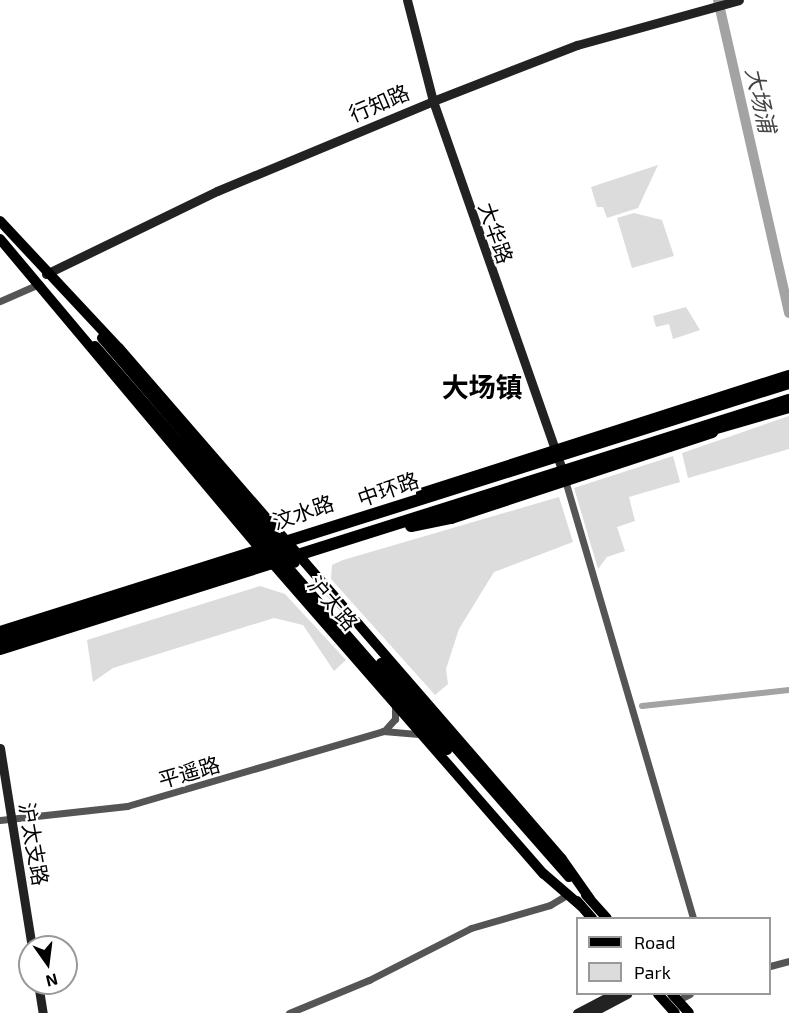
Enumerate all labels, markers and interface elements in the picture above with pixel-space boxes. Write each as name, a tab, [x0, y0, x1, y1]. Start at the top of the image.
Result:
water label: 大场浦	[741, 65, 781, 135]
street label: 行知路	[345, 79, 413, 127]
street label: 大华路	[474, 199, 518, 267]
district label: 大场镇	[442, 371, 522, 403]
street label: 中环路	[354, 467, 422, 511]
street label: 汶水路	[269, 490, 337, 534]
street label: 沪太路	[303, 571, 363, 635]
street label: 平遥路	[155, 751, 223, 793]
street label: 沪太支路	[14, 800, 54, 888]
legend	[576, 917, 771, 995]
text: Road	[634, 931, 675, 953]
north arrow	[18, 935, 78, 995]
text: Park	[634, 961, 671, 983]
text: N	[44, 970, 60, 992]

